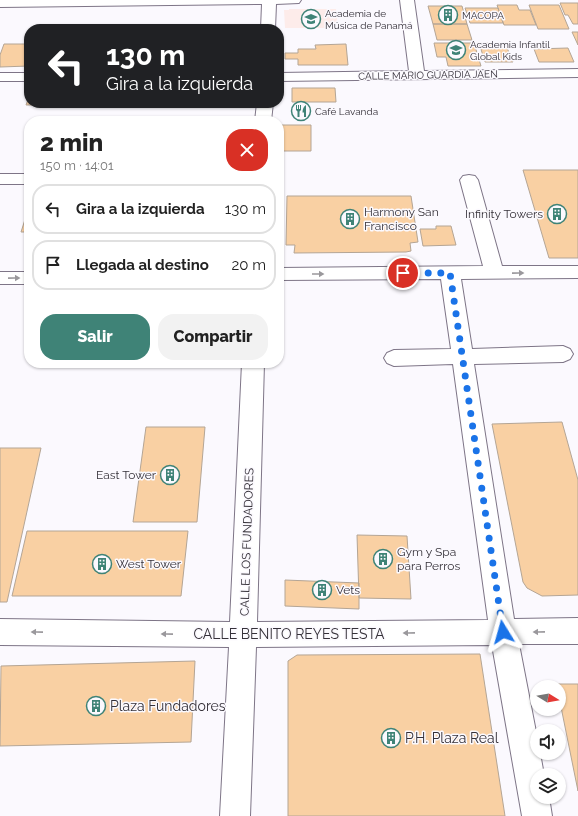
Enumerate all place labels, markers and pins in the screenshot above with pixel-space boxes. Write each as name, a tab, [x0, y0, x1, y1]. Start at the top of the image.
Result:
building icon: MACOPA	[437, 4, 459, 26]
school or university icon: Academia de Música de Panamá	[300, 8, 322, 30]
place label: Academia de Música de Panamá	[325, 8, 412, 31]
place label: MACOPA	[462, 10, 504, 21]
school or university icon: Academia Infantil Global Kids	[445, 39, 467, 61]
place label: Academia Infantil Global Kids	[470, 39, 550, 62]
restaurant icon: Café Lavanda	[290, 100, 312, 122]
place label: Café Lavanda	[315, 106, 378, 117]
building icon: Infinity Towers	[546, 203, 568, 225]
place label: Harmony San Francisco	[364, 205, 439, 233]
place label: Infinity Towers	[465, 207, 543, 221]
building icon: Harmony San Francisco	[339, 208, 361, 230]
pin	[386, 256, 420, 290]
building icon: East Tower	[159, 464, 181, 486]
place label: East Tower	[96, 468, 157, 482]
place label: Gym y Spa para Perros	[397, 545, 460, 573]
building icon: Gym y Spa para Perros	[372, 548, 394, 570]
building icon: West Tower	[91, 553, 113, 575]
place label: West Tower	[116, 557, 182, 571]
building icon: Vets	[311, 579, 333, 601]
place label: Vets	[336, 583, 360, 597]
building icon: Plaza Fundadores	[85, 695, 107, 717]
place label: Plaza Fundadores	[110, 698, 226, 714]
building icon: P.H. Plaza Real	[380, 727, 402, 749]
place label: P.H. Plaza Real	[405, 730, 499, 746]

